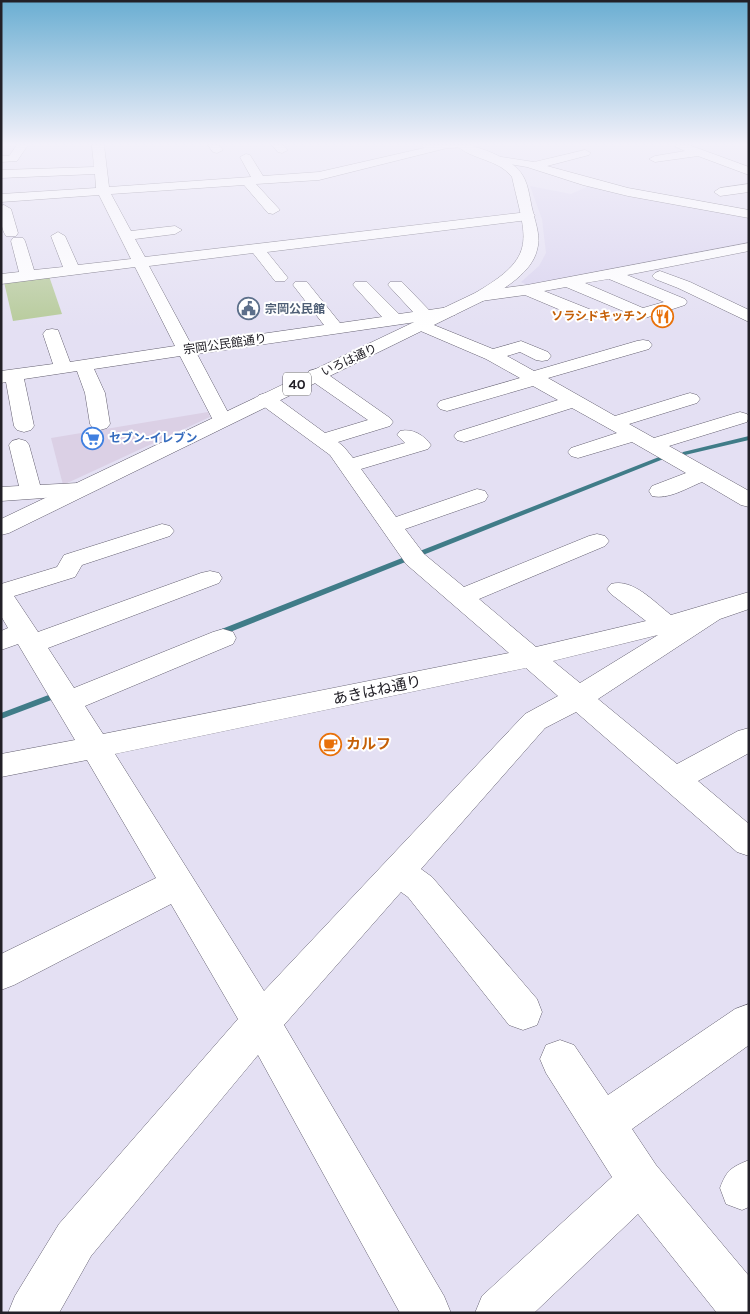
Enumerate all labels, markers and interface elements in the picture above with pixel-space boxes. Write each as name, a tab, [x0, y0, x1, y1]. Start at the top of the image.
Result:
public building icon: 宗岡公民館	[237, 297, 261, 321]
place label: 宗岡公民館	[265, 302, 325, 316]
restaurant icon: ソラシドキッチン	[651, 304, 675, 328]
place label: ソラシドキッチン	[551, 309, 647, 323]
street label: 宗岡公民館通り	[182, 331, 268, 357]
street label: いろは通り	[319, 341, 379, 379]
road number: 40	[283, 372, 311, 396]
supermarket icon: セブン-イレブン	[81, 426, 105, 450]
place label: セブン-イレブン	[109, 431, 197, 445]
street label: あきはね通り	[331, 672, 423, 708]
cafe icon: カルフ	[318, 732, 342, 756]
place label: カルフ	[346, 735, 391, 753]

